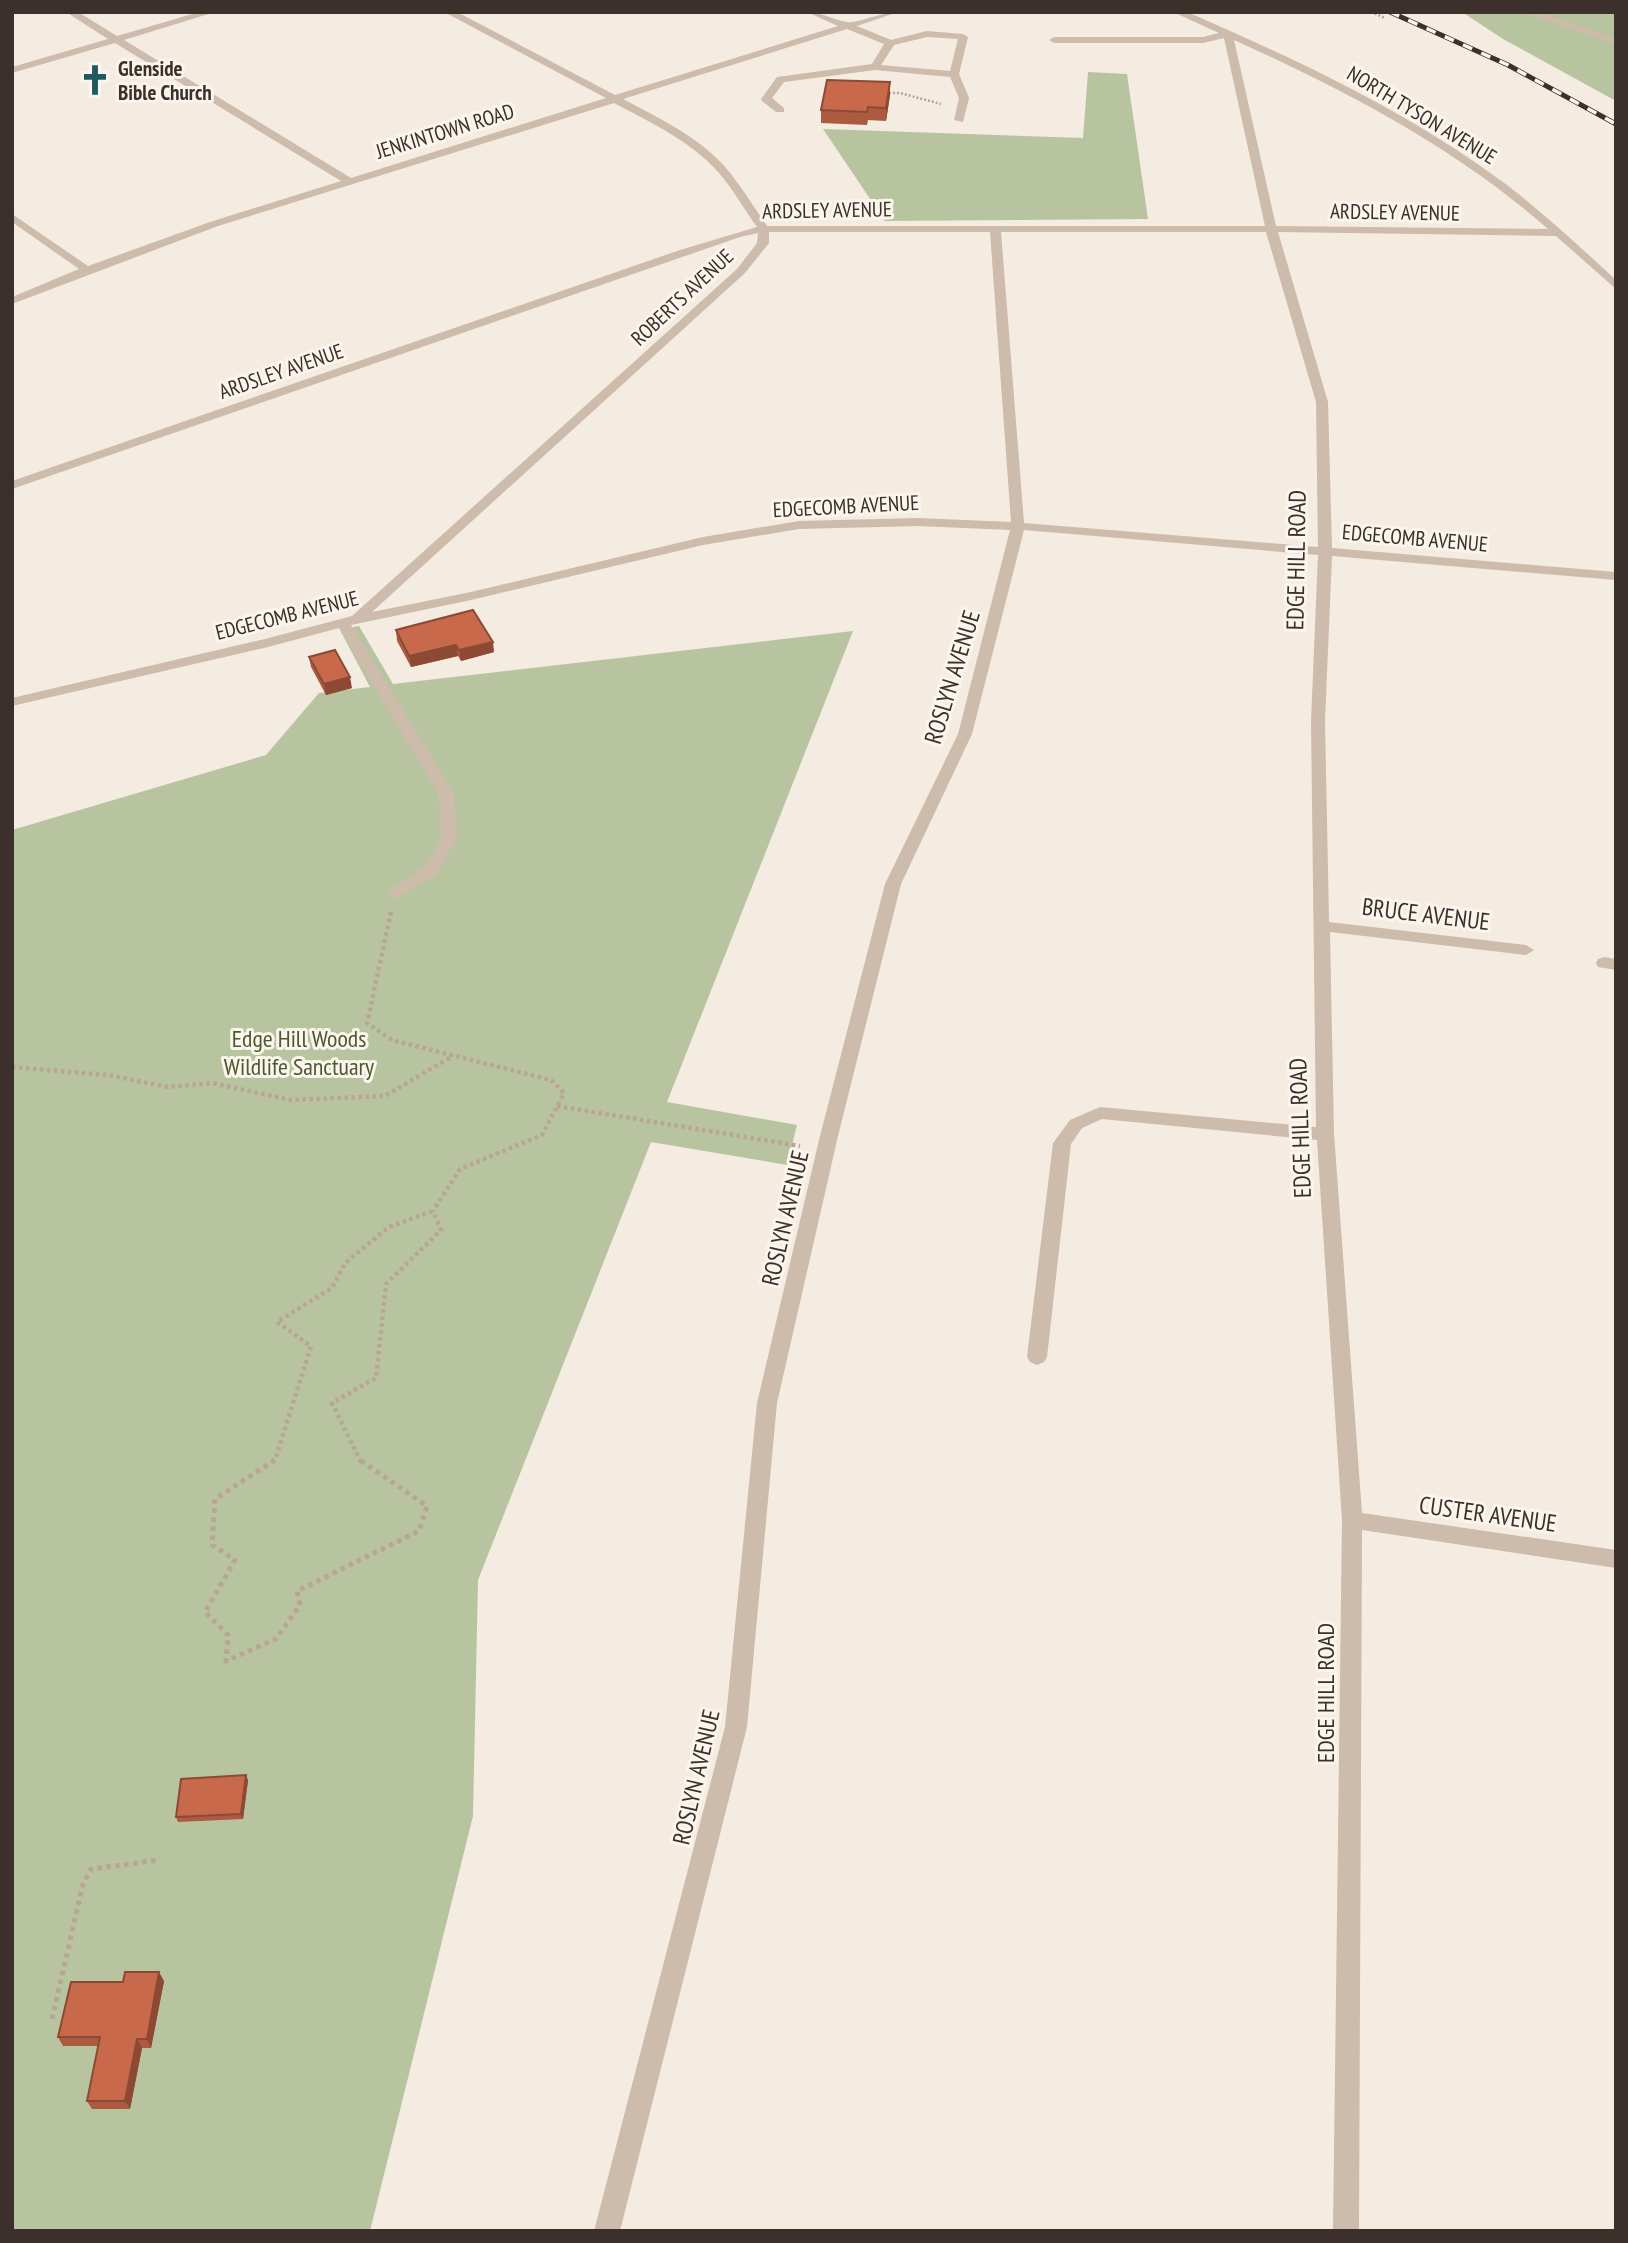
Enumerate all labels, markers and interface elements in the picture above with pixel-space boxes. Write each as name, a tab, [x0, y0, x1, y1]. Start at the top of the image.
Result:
place label: Glenside Bible Church	[118, 55, 212, 106]
street label: NORTH TYSON AVENUE	[1342, 60, 1502, 170]
church icon: Glenside Bible Church	[78, 63, 112, 97]
street label: JENKINTOWN ROAD	[372, 97, 517, 165]
street label: ARDSLEY AVENUE	[762, 195, 892, 225]
street label: ARDSLEY AVENUE	[1330, 197, 1460, 227]
street label: ROBERTS AVENUE	[625, 243, 739, 351]
street label: ARDSLEY AVENUE	[215, 337, 347, 405]
street label: EDGECOMB AVENUE	[772, 489, 920, 523]
street label: EDGE HILL ROAD	[1279, 490, 1313, 630]
street label: EDGECOMB AVENUE	[1341, 518, 1489, 558]
street label: EDGECOMB AVENUE	[213, 584, 361, 646]
street label: ROSLYN AVENUE	[917, 607, 987, 747]
street label: BRUCE AVENUE	[1360, 891, 1492, 937]
park label: Edge Hill Woods Wildlife Sanctuary	[224, 1023, 374, 1082]
street label: EDGE HILL ROAD	[1282, 1057, 1318, 1199]
street label: ROSLYN AVENUE	[754, 1147, 816, 1289]
street label: CUSTER AVENUE	[1417, 1489, 1559, 1539]
street label: EDGE HILL ROAD	[1310, 1623, 1341, 1763]
street label: ROSLYN AVENUE	[665, 1706, 727, 1848]

